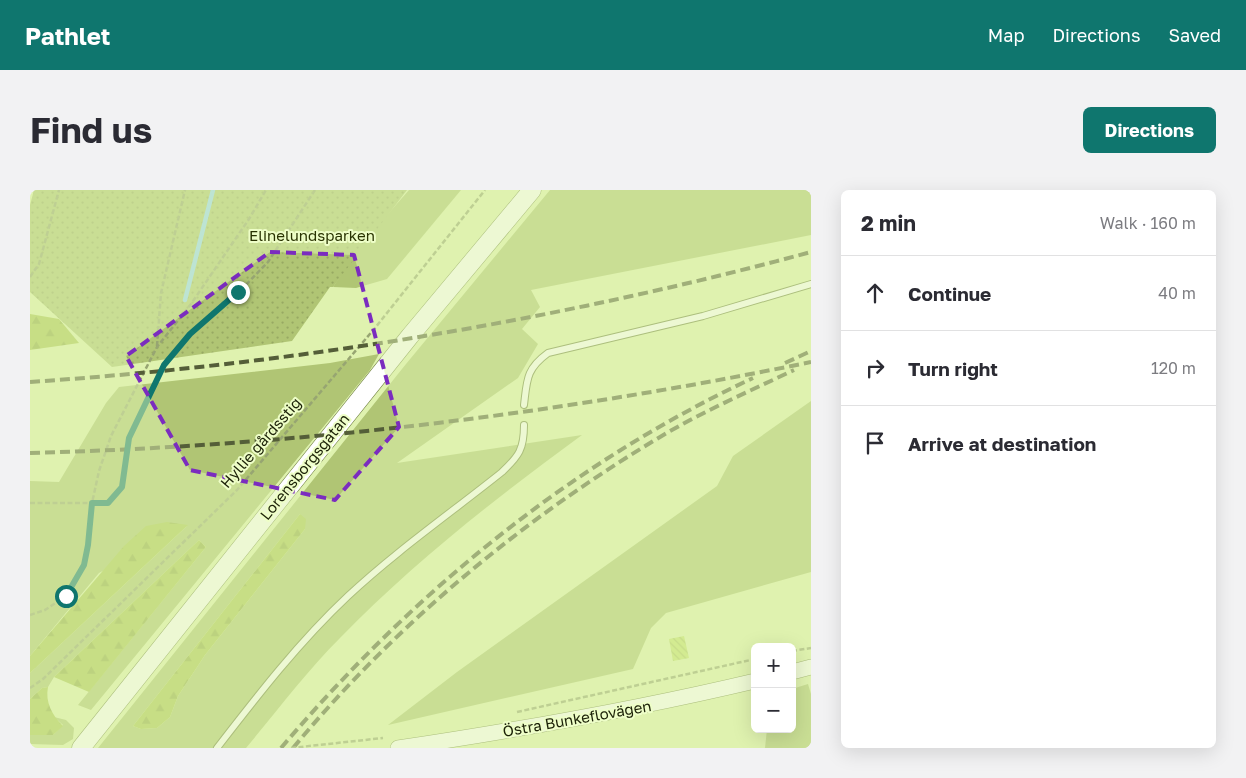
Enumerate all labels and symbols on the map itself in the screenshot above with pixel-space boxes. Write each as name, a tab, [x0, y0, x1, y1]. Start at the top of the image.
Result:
park label: Elinelundsparken	[249, 226, 375, 244]
route end	[227, 281, 250, 304]
street label: Hyllie gårdsstig	[216, 394, 304, 491]
street label: Lorensborgsgatan	[256, 410, 353, 523]
route start	[55, 585, 78, 608]
street label: Östra Bunkeflovägen	[501, 696, 653, 740]

